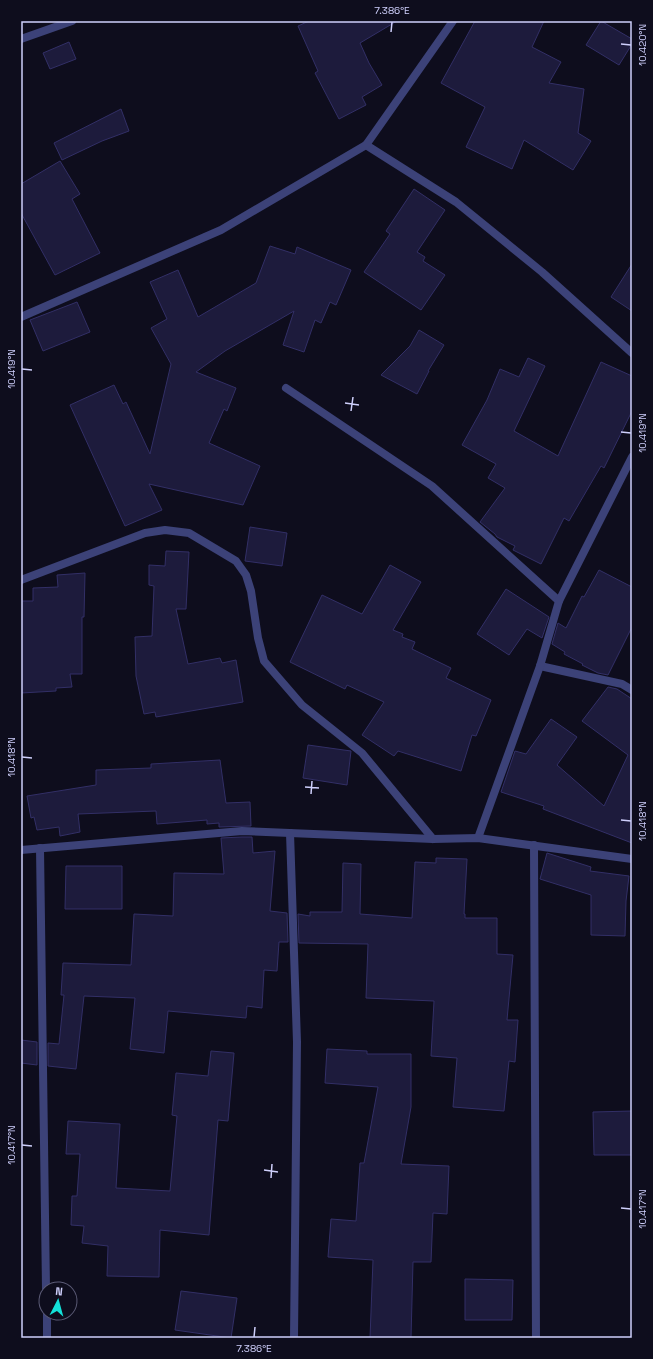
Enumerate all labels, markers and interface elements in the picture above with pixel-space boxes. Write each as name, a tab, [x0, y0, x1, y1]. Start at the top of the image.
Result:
text: 7.386°E	[374, 4, 410, 17]
text: 10.420°N	[636, 24, 649, 66]
text: 10.419°N	[5, 349, 18, 389]
text: 10.419°N	[636, 413, 649, 453]
text: 10.418°N	[5, 737, 18, 777]
text: 10.418°N	[636, 801, 649, 841]
text: 10.417°N	[5, 1125, 18, 1165]
text: 10.417°N	[636, 1189, 649, 1229]
north arrow	[38, 1281, 78, 1321]
text: N	[55, 1284, 63, 1298]
text: 7.386°E	[236, 1342, 272, 1355]

